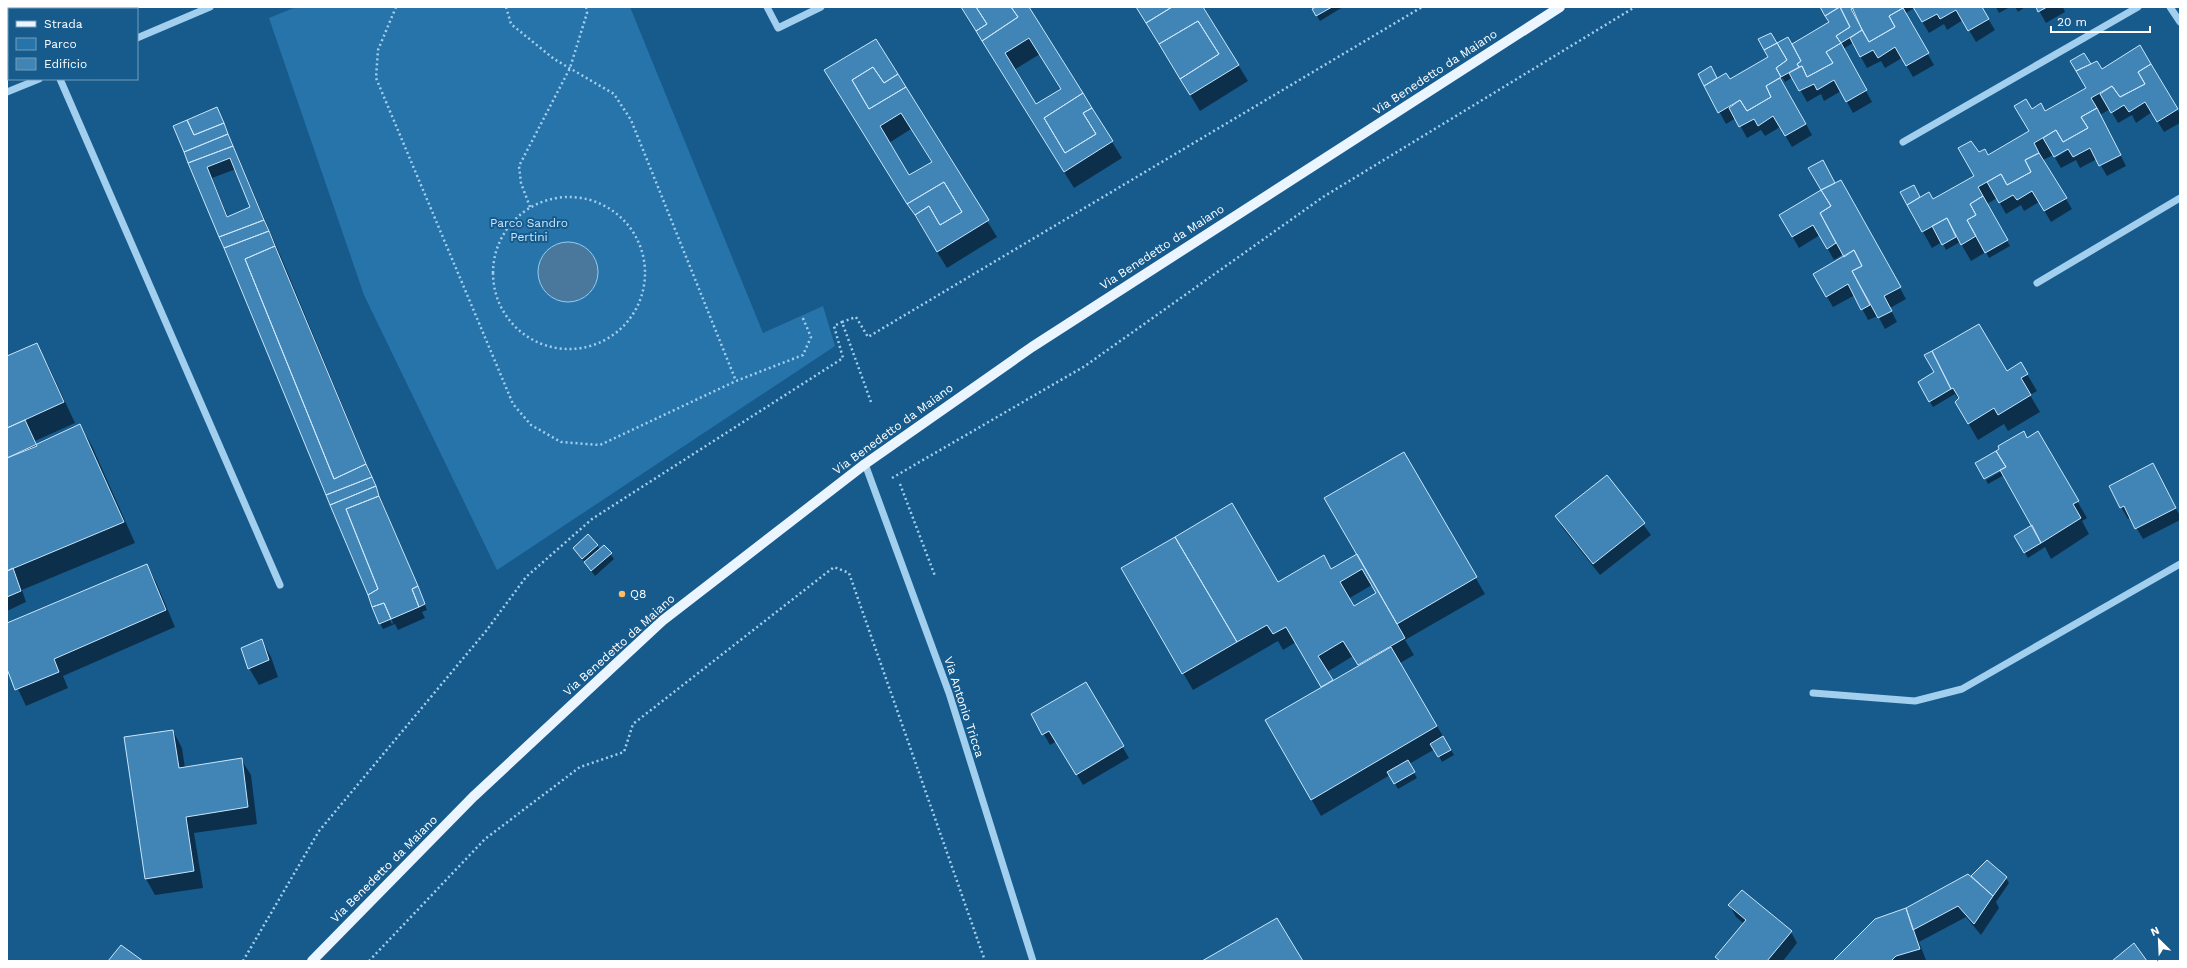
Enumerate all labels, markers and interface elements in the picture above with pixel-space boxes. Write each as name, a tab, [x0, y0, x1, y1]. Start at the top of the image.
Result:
legend	[8, 8, 138, 80]
scale bar	[2051, 8, 2150, 34]
text: 20 m	[2057, 15, 2087, 29]
text: Strada	[44, 17, 83, 31]
street label: Via Benedetto da Maiano	[1370, 27, 1500, 117]
text: Parco	[44, 37, 77, 51]
text: Edificio	[44, 57, 87, 71]
street label: Via Benedetto da Maiano	[1097, 202, 1227, 292]
park label: Parco Sandro Pertini	[490, 216, 568, 244]
street label: Via Benedetto da Maiano	[830, 381, 956, 477]
place label: Q8	[630, 587, 646, 601]
marker: Q8	[617, 589, 627, 599]
street label: Via Benedetto da Maiano	[560, 591, 678, 699]
street label: Via Antonio Tricca	[941, 655, 987, 759]
street label: Via Benedetto da Maiano	[328, 813, 440, 925]
north arrow	[2139, 920, 2179, 960]
text: N	[2149, 924, 2162, 939]

